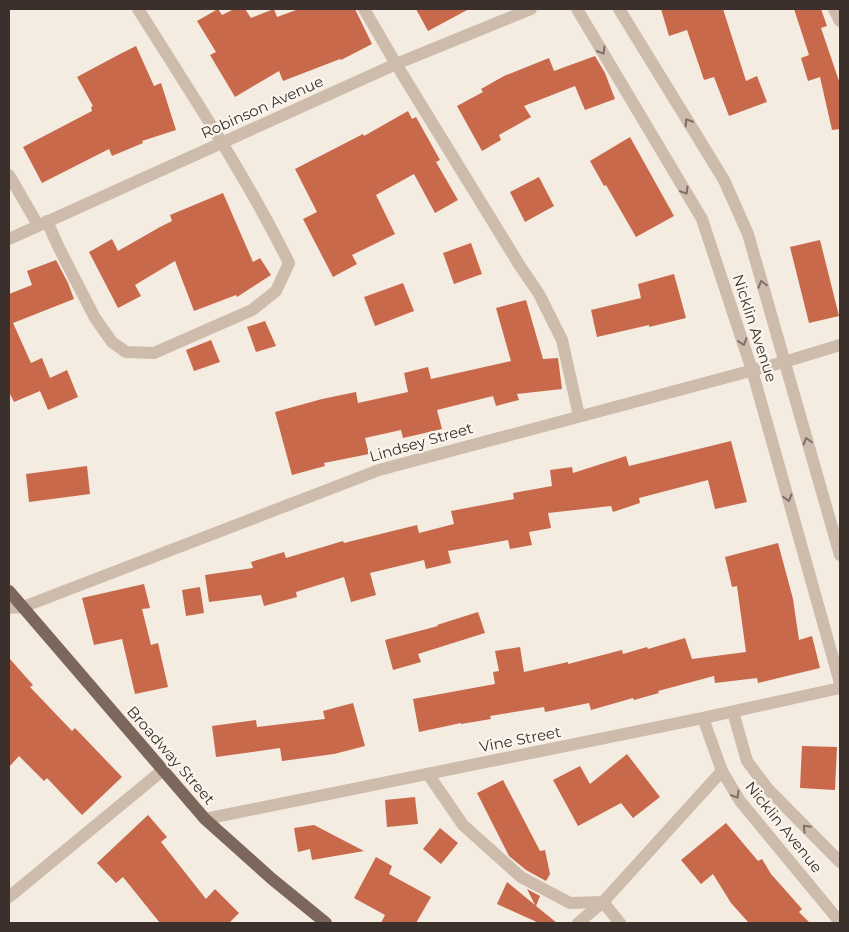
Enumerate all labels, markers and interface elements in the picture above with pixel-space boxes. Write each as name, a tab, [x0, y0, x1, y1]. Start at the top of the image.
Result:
one-way arrow	[596, 45, 606, 54]
street label: Robinson Avenue	[198, 71, 326, 143]
one-way arrow	[685, 118, 695, 127]
one-way arrow	[678, 185, 688, 194]
street label: Nicklin Avenue	[729, 272, 781, 384]
one-way arrow	[758, 281, 768, 289]
one-way arrow	[737, 337, 747, 345]
street label: Lindsey Street	[367, 418, 475, 466]
one-way arrow	[802, 437, 812, 445]
one-way arrow	[783, 493, 793, 501]
street label: Broadway Street	[123, 702, 219, 808]
street label: Vine Street	[478, 722, 562, 756]
street label: Nicklin Avenue	[741, 777, 827, 877]
one-way arrow	[730, 789, 740, 798]
one-way arrow	[803, 825, 812, 834]

